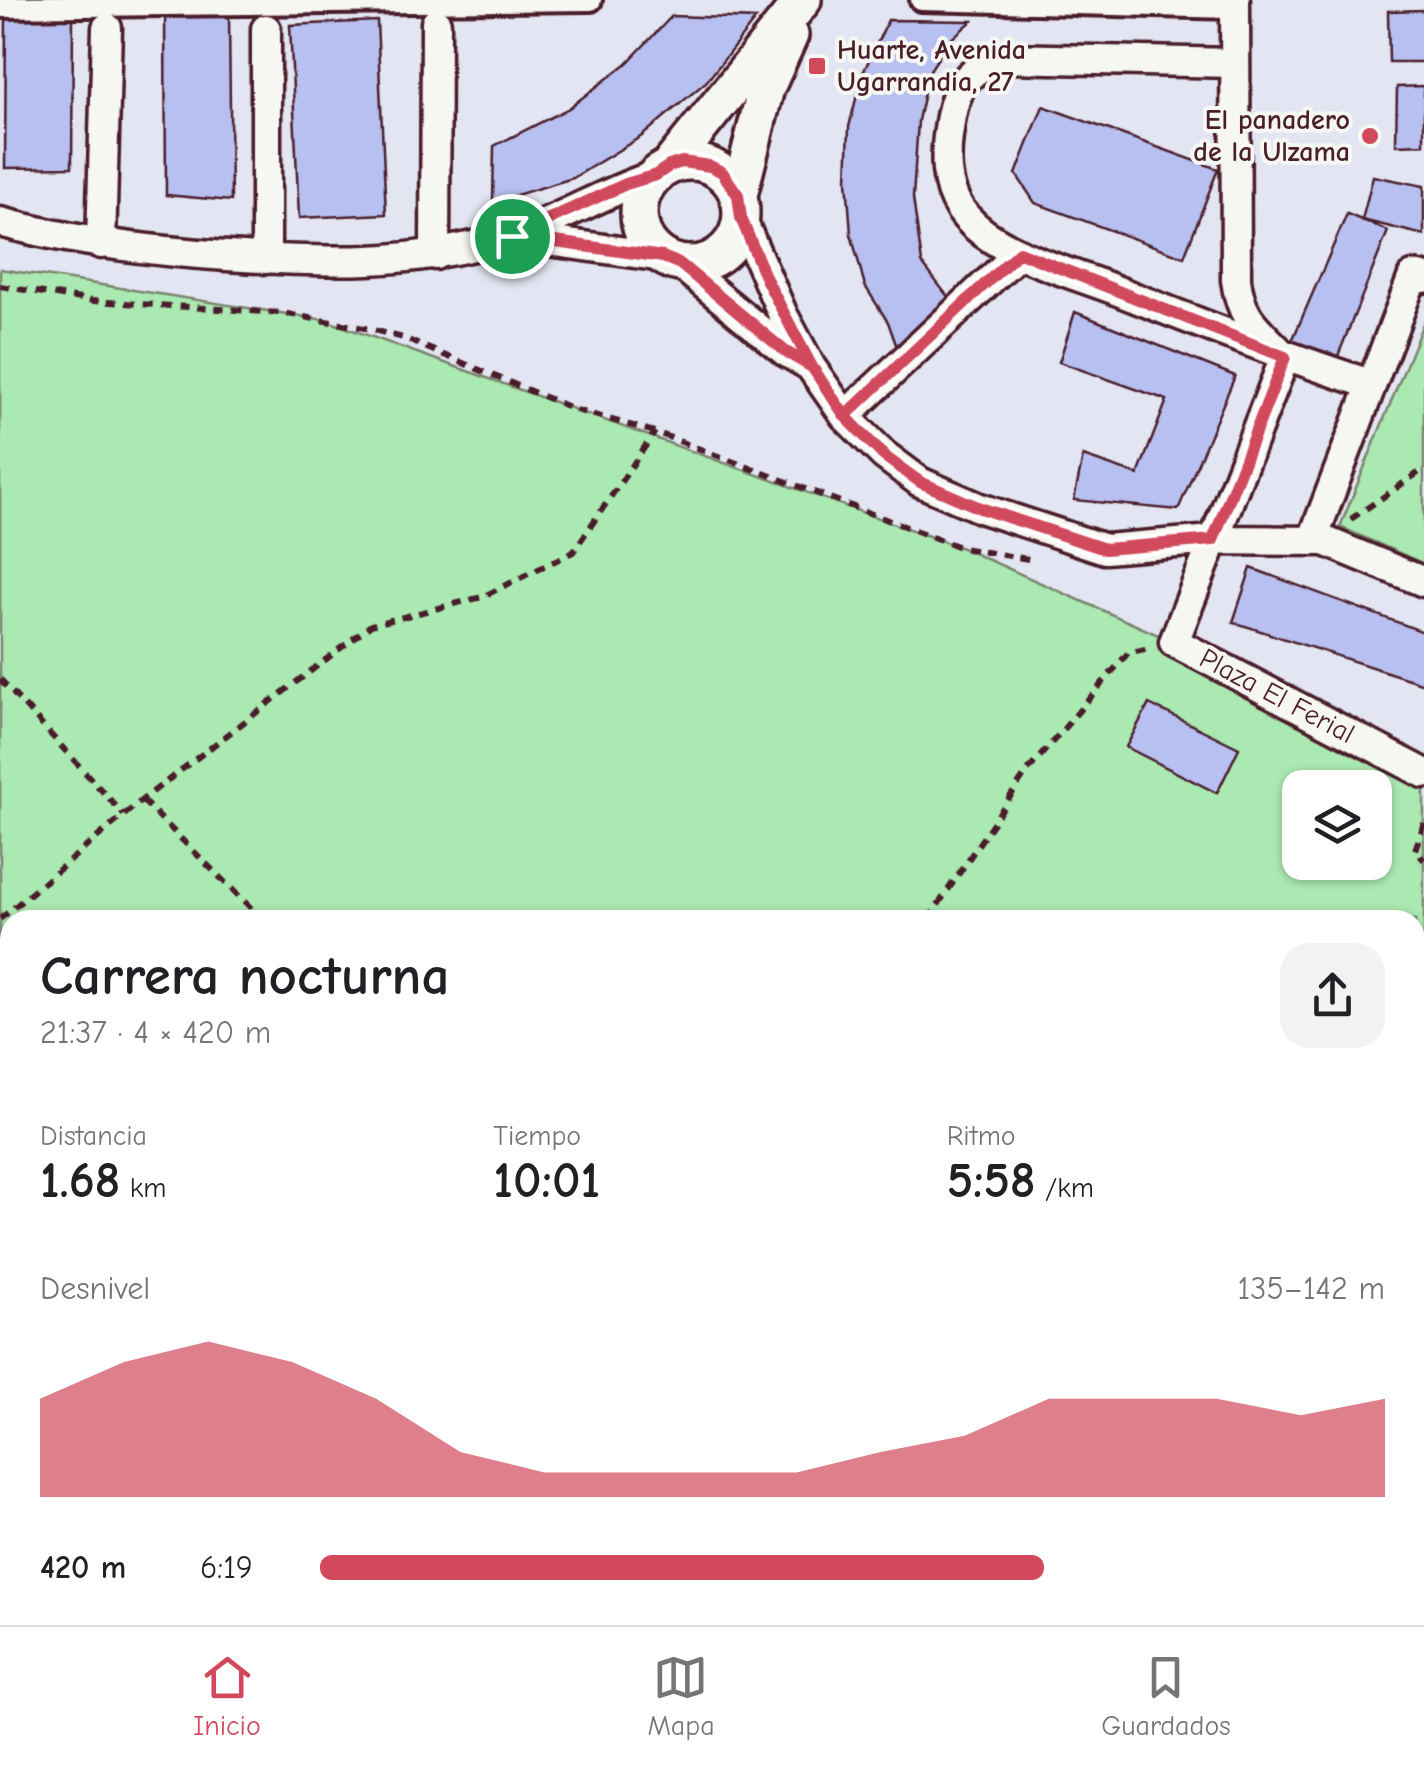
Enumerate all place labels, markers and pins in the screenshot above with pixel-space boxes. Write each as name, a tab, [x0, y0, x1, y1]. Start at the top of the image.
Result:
place label: Huarte, Avenida Ugarrandia, 27	[837, 34, 1026, 98]
marker: Huarte, Avenida Ugarrandia, 27	[806, 55, 828, 77]
place label: El panadero de la Ulzama	[1193, 104, 1350, 168]
marker: El panadero de la Ulzama	[1359, 125, 1381, 147]
pin	[470, 194, 555, 279]

